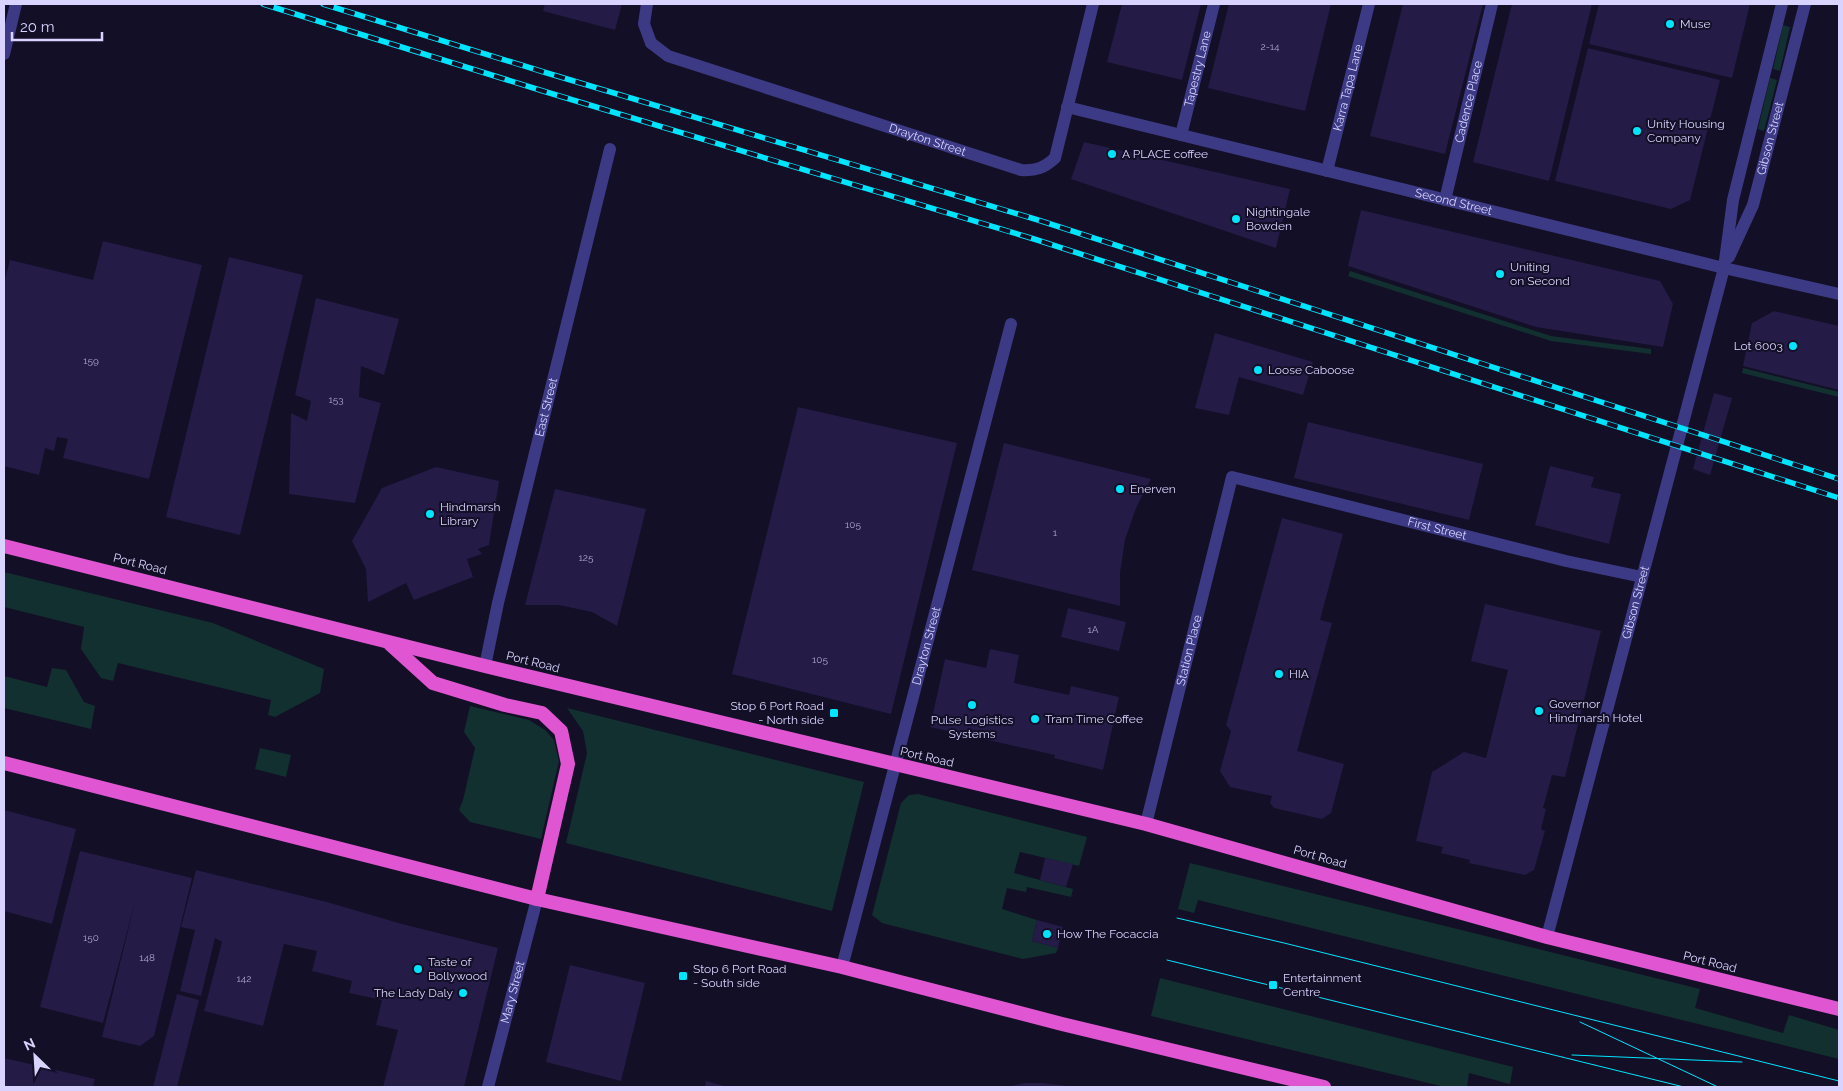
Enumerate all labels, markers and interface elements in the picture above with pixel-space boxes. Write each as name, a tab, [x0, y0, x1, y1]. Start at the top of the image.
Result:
scale bar	[12, 10, 102, 42]
place label: Muse	[1680, 17, 1711, 31]
text: 20 m	[20, 18, 55, 36]
marker: Muse	[1664, 18, 1676, 30]
street label: Tapestry Lane	[1181, 30, 1214, 109]
house number: 2-14	[1260, 41, 1280, 52]
street label: Karra Tapa Lane	[1330, 43, 1366, 133]
street label: Cadence Place	[1452, 59, 1485, 144]
street label: Gibson Street	[1754, 100, 1786, 176]
place label: Unity Housing Company	[1647, 117, 1725, 145]
street label: Drayton Street	[887, 121, 968, 159]
marker: Unity Housing Company	[1631, 125, 1643, 137]
place label: A PLACE coffee	[1122, 147, 1208, 161]
marker: A PLACE coffee	[1106, 148, 1118, 160]
street label: Second Street	[1414, 186, 1494, 218]
place label: Nightingale Bowden	[1246, 205, 1310, 233]
marker: Nightingale Bowden	[1230, 213, 1242, 225]
place label: Uniting on Second	[1510, 260, 1570, 288]
marker: Uniting on Second	[1494, 268, 1506, 280]
place label: Lot 6003	[1734, 339, 1783, 353]
marker: Lot 6003	[1787, 340, 1799, 352]
house number: 159	[83, 355, 99, 366]
place label: Loose Caboose	[1268, 363, 1354, 377]
marker: Loose Caboose	[1252, 364, 1264, 376]
street label: East Street	[532, 376, 560, 438]
house number: 153	[328, 394, 344, 405]
place label: Enerven	[1130, 482, 1176, 496]
marker: Enerven	[1114, 483, 1126, 495]
place label: Hindmarsh Library	[440, 500, 501, 528]
marker: Hindmarsh Library	[424, 508, 436, 520]
street label: First Street	[1406, 514, 1468, 543]
house number: 105	[845, 519, 861, 530]
house number: 1	[1053, 527, 1058, 538]
street label: Port Road	[112, 551, 168, 577]
house number: 125	[579, 552, 594, 563]
street label: Gibson Street	[1619, 564, 1652, 641]
street label: Drayton Street	[909, 605, 943, 686]
street label: Station Place	[1174, 613, 1205, 687]
house number: 1A	[1087, 624, 1099, 635]
street label: Port Road	[505, 649, 561, 675]
house number: 105	[812, 654, 828, 665]
place label: HIA	[1289, 667, 1309, 681]
marker: HIA	[1273, 668, 1285, 680]
place label: Governor Hindmarsh Hotel	[1549, 697, 1643, 725]
place label: Stop 6 Port Road - North side	[730, 699, 824, 727]
marker: Pulse Logistics Systems	[966, 699, 978, 711]
marker: Governor Hindmarsh Hotel	[1533, 705, 1545, 717]
marker: Stop 6 Port Road - North side	[828, 707, 840, 719]
place label: Tram Time Coffee	[1045, 712, 1143, 726]
place label: Pulse Logistics Systems	[931, 713, 1014, 741]
marker: Tram Time Coffee	[1029, 713, 1041, 725]
street label: Port Road	[899, 744, 955, 770]
street label: Port Road	[1292, 843, 1348, 871]
place label: How The Focaccia	[1057, 927, 1158, 941]
marker: How The Focaccia	[1041, 928, 1053, 940]
house number: 150	[83, 932, 99, 943]
street label: Port Road	[1682, 949, 1738, 975]
house number: 148	[139, 952, 155, 963]
place label: Taste of Bollywood	[428, 955, 487, 983]
street label: Mary Street	[498, 960, 528, 1025]
place label: Stop 6 Port Road - South side	[693, 962, 787, 990]
marker: Taste of Bollywood	[412, 963, 424, 975]
marker: Stop 6 Port Road - South side	[677, 970, 689, 982]
place label: Entertainment Centre	[1283, 971, 1362, 999]
house number: 142	[237, 973, 251, 984]
marker: Entertainment Centre	[1267, 979, 1279, 991]
place label: The Lady Daly	[374, 986, 453, 1000]
marker: The Lady Daly	[457, 987, 469, 999]
north arrow	[10, 1031, 60, 1081]
text: N	[21, 1035, 38, 1054]

